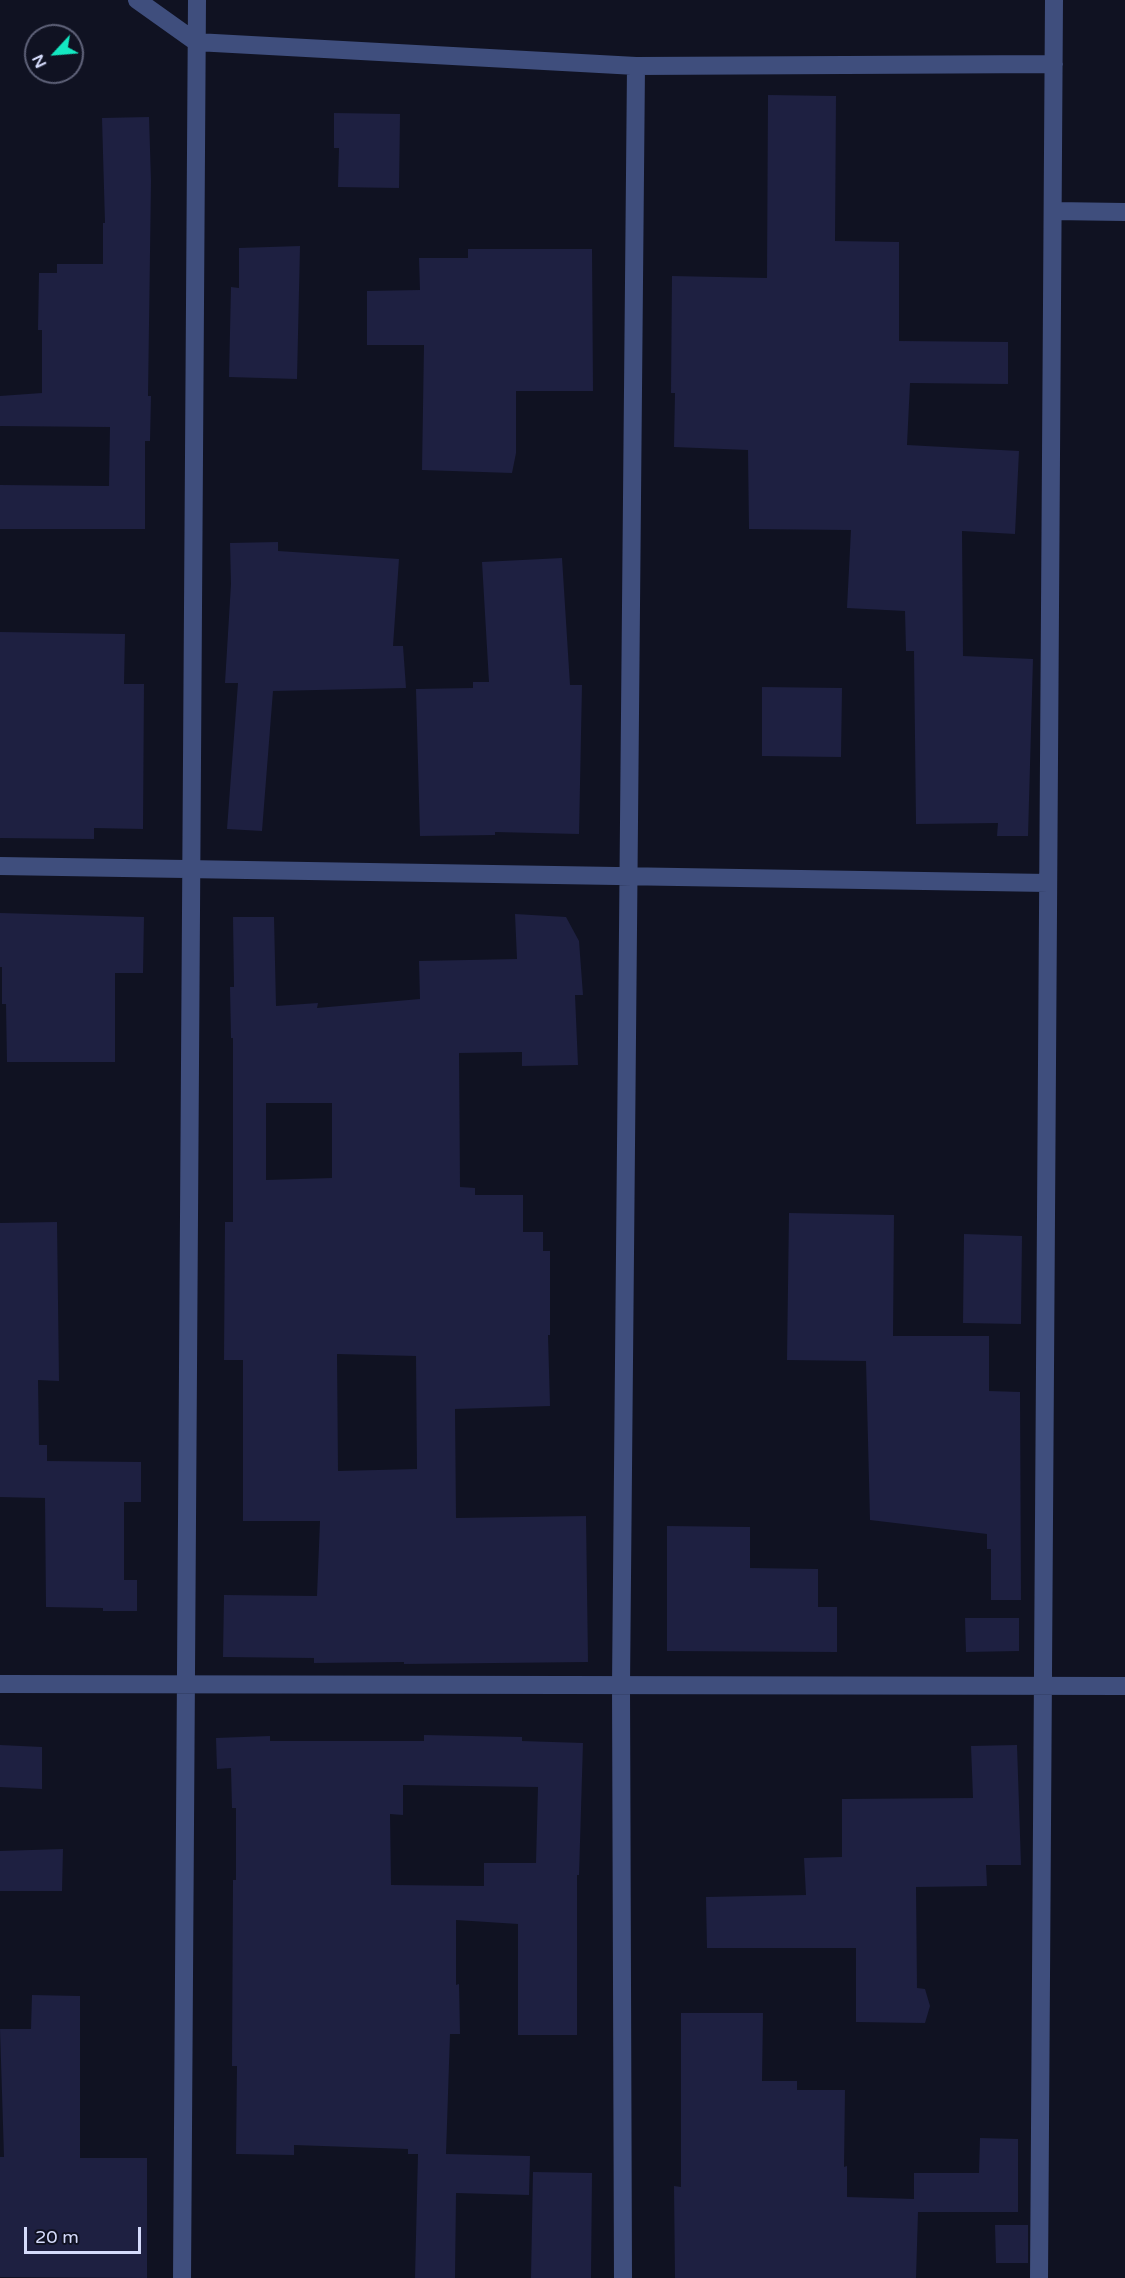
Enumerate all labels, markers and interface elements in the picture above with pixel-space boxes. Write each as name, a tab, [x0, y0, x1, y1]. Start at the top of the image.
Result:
north arrow	[24, 24, 84, 84]
text: N	[28, 51, 51, 71]
scale bar	[27, 2215, 144, 2253]
text: 20 m	[35, 2226, 79, 2248]

